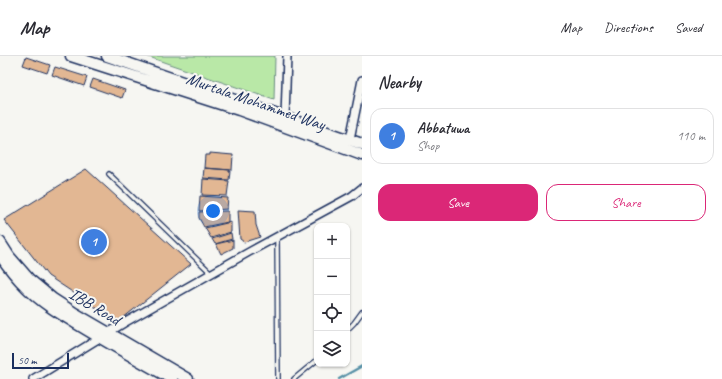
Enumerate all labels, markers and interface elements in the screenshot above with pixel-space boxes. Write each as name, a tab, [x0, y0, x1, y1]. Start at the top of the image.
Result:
text: Map	[20, 16, 50, 40]
text: Map	[561, 19, 582, 36]
text: Directions	[604, 19, 653, 36]
text: Saved	[675, 19, 702, 36]
street label: Murtala Mohammed Way	[184, 68, 329, 135]
text: Nearby	[378, 72, 421, 93]
text: Abbatuwa	[417, 119, 469, 138]
text: 1	[389, 128, 395, 144]
text: 110 m	[677, 128, 705, 144]
text: Shop	[417, 138, 439, 154]
button: Save	[378, 184, 538, 221]
button: Share	[546, 184, 706, 221]
your location	[203, 201, 223, 221]
map controls	[314, 223, 350, 367]
button: +	[314, 223, 350, 259]
pin: 1	[81, 227, 107, 257]
button: −	[314, 259, 350, 295]
street label: IBB Road	[65, 283, 126, 331]
button: locate	[314, 295, 350, 331]
button: layers	[314, 331, 350, 367]
scale bar	[12, 351, 69, 370]
text: 50 m	[18, 353, 37, 367]

